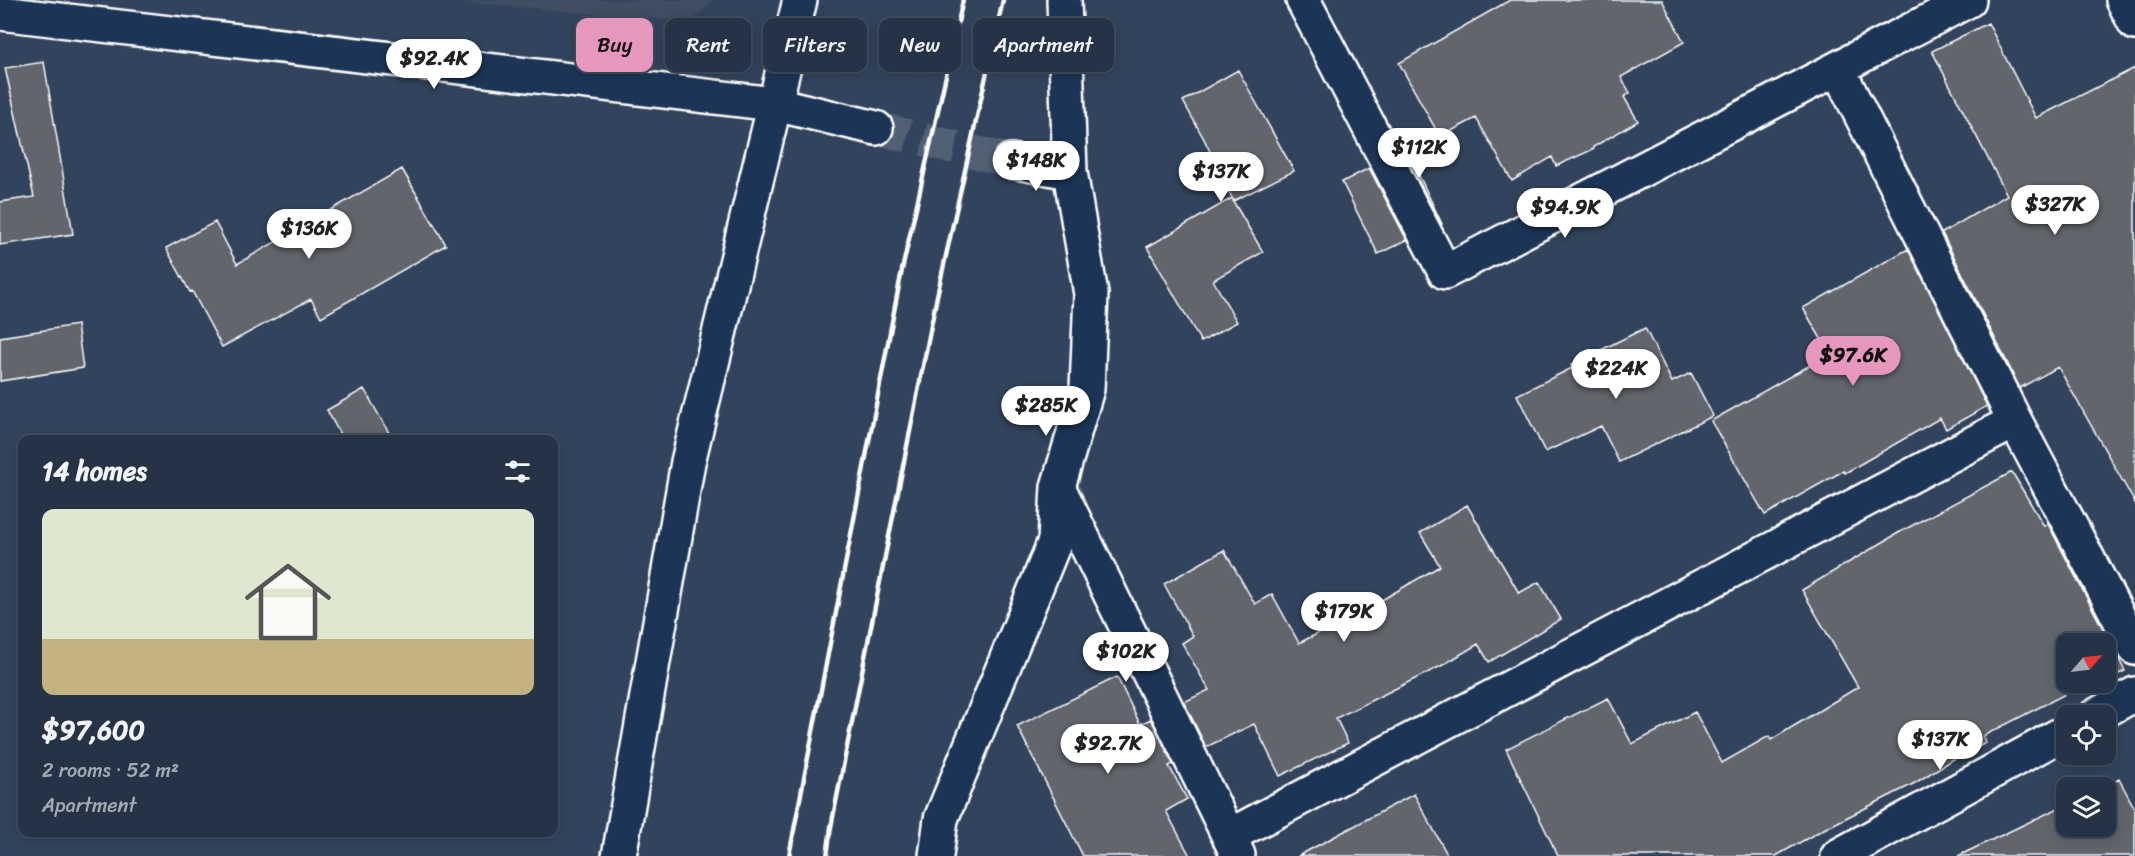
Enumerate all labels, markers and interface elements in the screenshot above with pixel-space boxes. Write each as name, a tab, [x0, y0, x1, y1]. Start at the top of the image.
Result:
chip: Buy	[576, 18, 653, 72]
chip: Rent	[665, 18, 751, 72]
chip: Filters	[763, 18, 867, 72]
chip: New	[879, 18, 961, 72]
chip: Apartment	[973, 18, 1114, 72]
pin: $92.4K	[385, 39, 483, 90]
text: $92.4K	[400, 41, 468, 76]
pin: $112K	[1377, 128, 1461, 179]
text: $112K	[1392, 130, 1446, 165]
pin: $148K	[994, 141, 1078, 192]
text: $148K	[1007, 143, 1065, 178]
pin: $137K	[1179, 152, 1263, 203]
text: $137K	[1193, 154, 1249, 189]
pin: $327K	[2013, 185, 2097, 236]
text: $327K	[2025, 187, 2085, 222]
pin: $94.9K	[1516, 188, 1614, 239]
text: $94.9K	[1531, 190, 1599, 225]
pin: $136K	[267, 209, 351, 260]
text: $136K	[281, 211, 337, 246]
pin: $97.6K	[1804, 336, 1902, 387]
text: $97.6K	[1820, 338, 1886, 373]
pin: $224K	[1574, 349, 1658, 400]
text: $224K	[1585, 351, 1647, 386]
pin: $285K	[1004, 386, 1088, 437]
text: $285K	[1015, 388, 1077, 423]
text: 14 homes	[42, 448, 147, 494]
icon: filters	[501, 455, 534, 488]
icon: home	[234, 548, 342, 656]
pin: $179K	[1302, 592, 1386, 643]
text: $179K	[1315, 594, 1373, 629]
pin: $102K	[1084, 632, 1168, 683]
north arrow	[2056, 633, 2116, 693]
map controls	[2056, 633, 2116, 837]
text: $102K	[1097, 634, 1155, 669]
button: locate	[2056, 705, 2116, 765]
text: $97,600	[42, 707, 145, 753]
pin: $137K	[1898, 720, 1982, 771]
text: $137K	[1912, 722, 1968, 757]
pin: $92.7K	[1059, 724, 1157, 775]
text: $92.7K	[1075, 726, 1141, 761]
text: 2 rooms · 52 m²	[42, 753, 179, 788]
button: layers	[2056, 777, 2116, 837]
text: Apartment	[42, 788, 136, 823]

